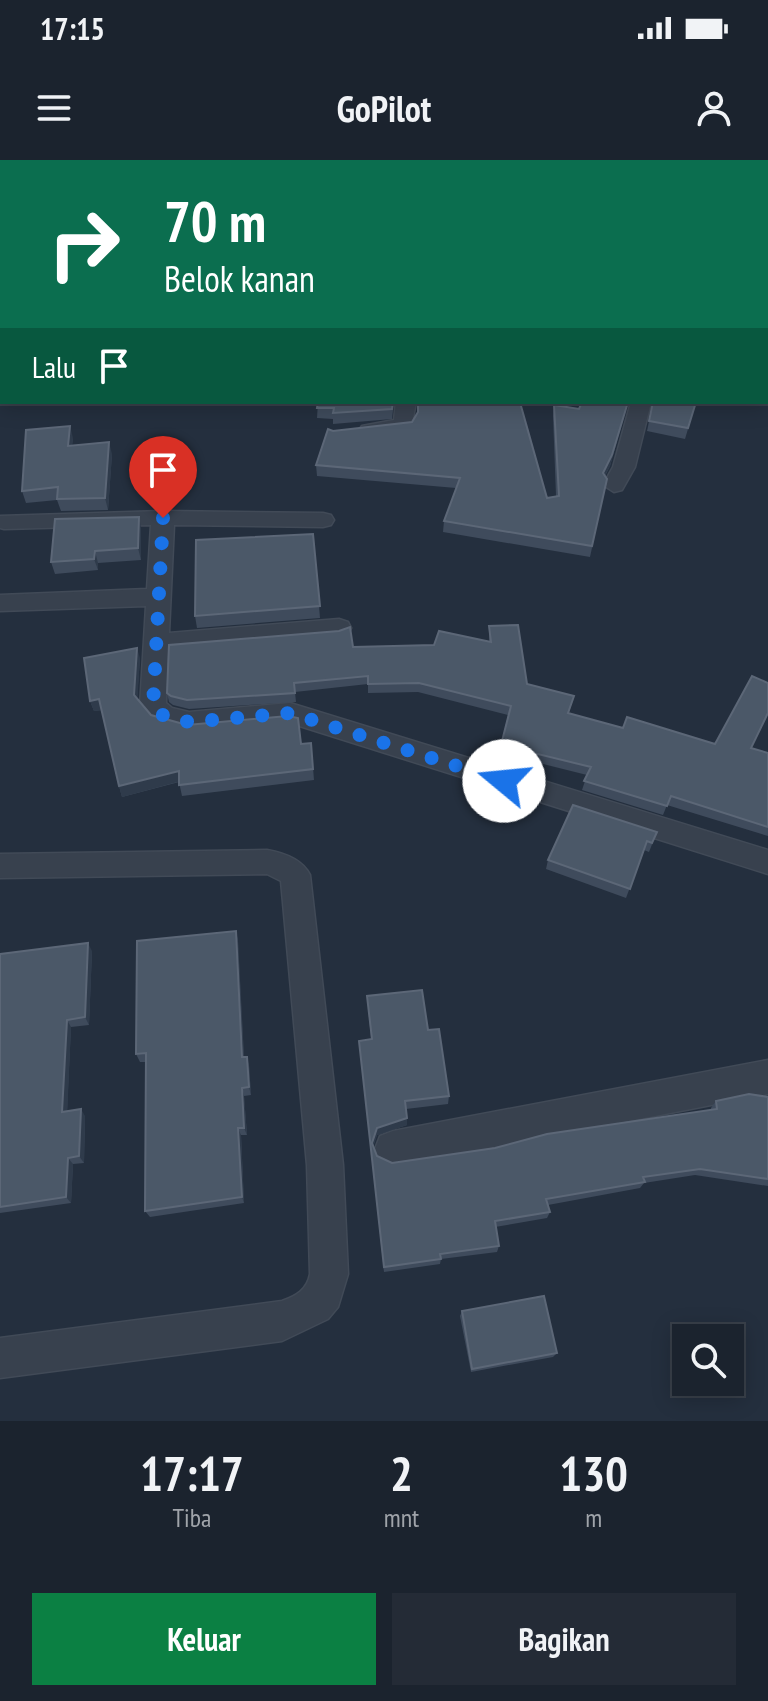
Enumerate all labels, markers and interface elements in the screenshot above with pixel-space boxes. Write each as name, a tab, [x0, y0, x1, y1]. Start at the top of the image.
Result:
text: 17:15	[40, 9, 105, 48]
text: GoPilot	[337, 85, 431, 132]
icon: menu	[32, 86, 76, 130]
icon: person	[692, 86, 736, 130]
text: 70 m	[164, 185, 266, 257]
icon: right	[32, 192, 136, 296]
text: Belok kanan	[164, 255, 315, 302]
icon: arrive	[92, 344, 136, 388]
text: Lalu	[32, 347, 76, 386]
pin	[129, 436, 197, 518]
icon: arrive	[141, 448, 185, 492]
position arrow	[462, 739, 546, 823]
map controls	[672, 1324, 744, 1396]
button: search	[672, 1324, 744, 1396]
text: 17:17	[140, 1442, 244, 1504]
text: 2	[390, 1442, 413, 1504]
text: 130	[559, 1442, 628, 1504]
text: Tiba	[172, 1501, 211, 1534]
text: mnt	[384, 1501, 419, 1534]
text: m	[585, 1501, 602, 1534]
button: Keluar	[32, 1593, 376, 1685]
button: Bagikan	[392, 1593, 736, 1685]

